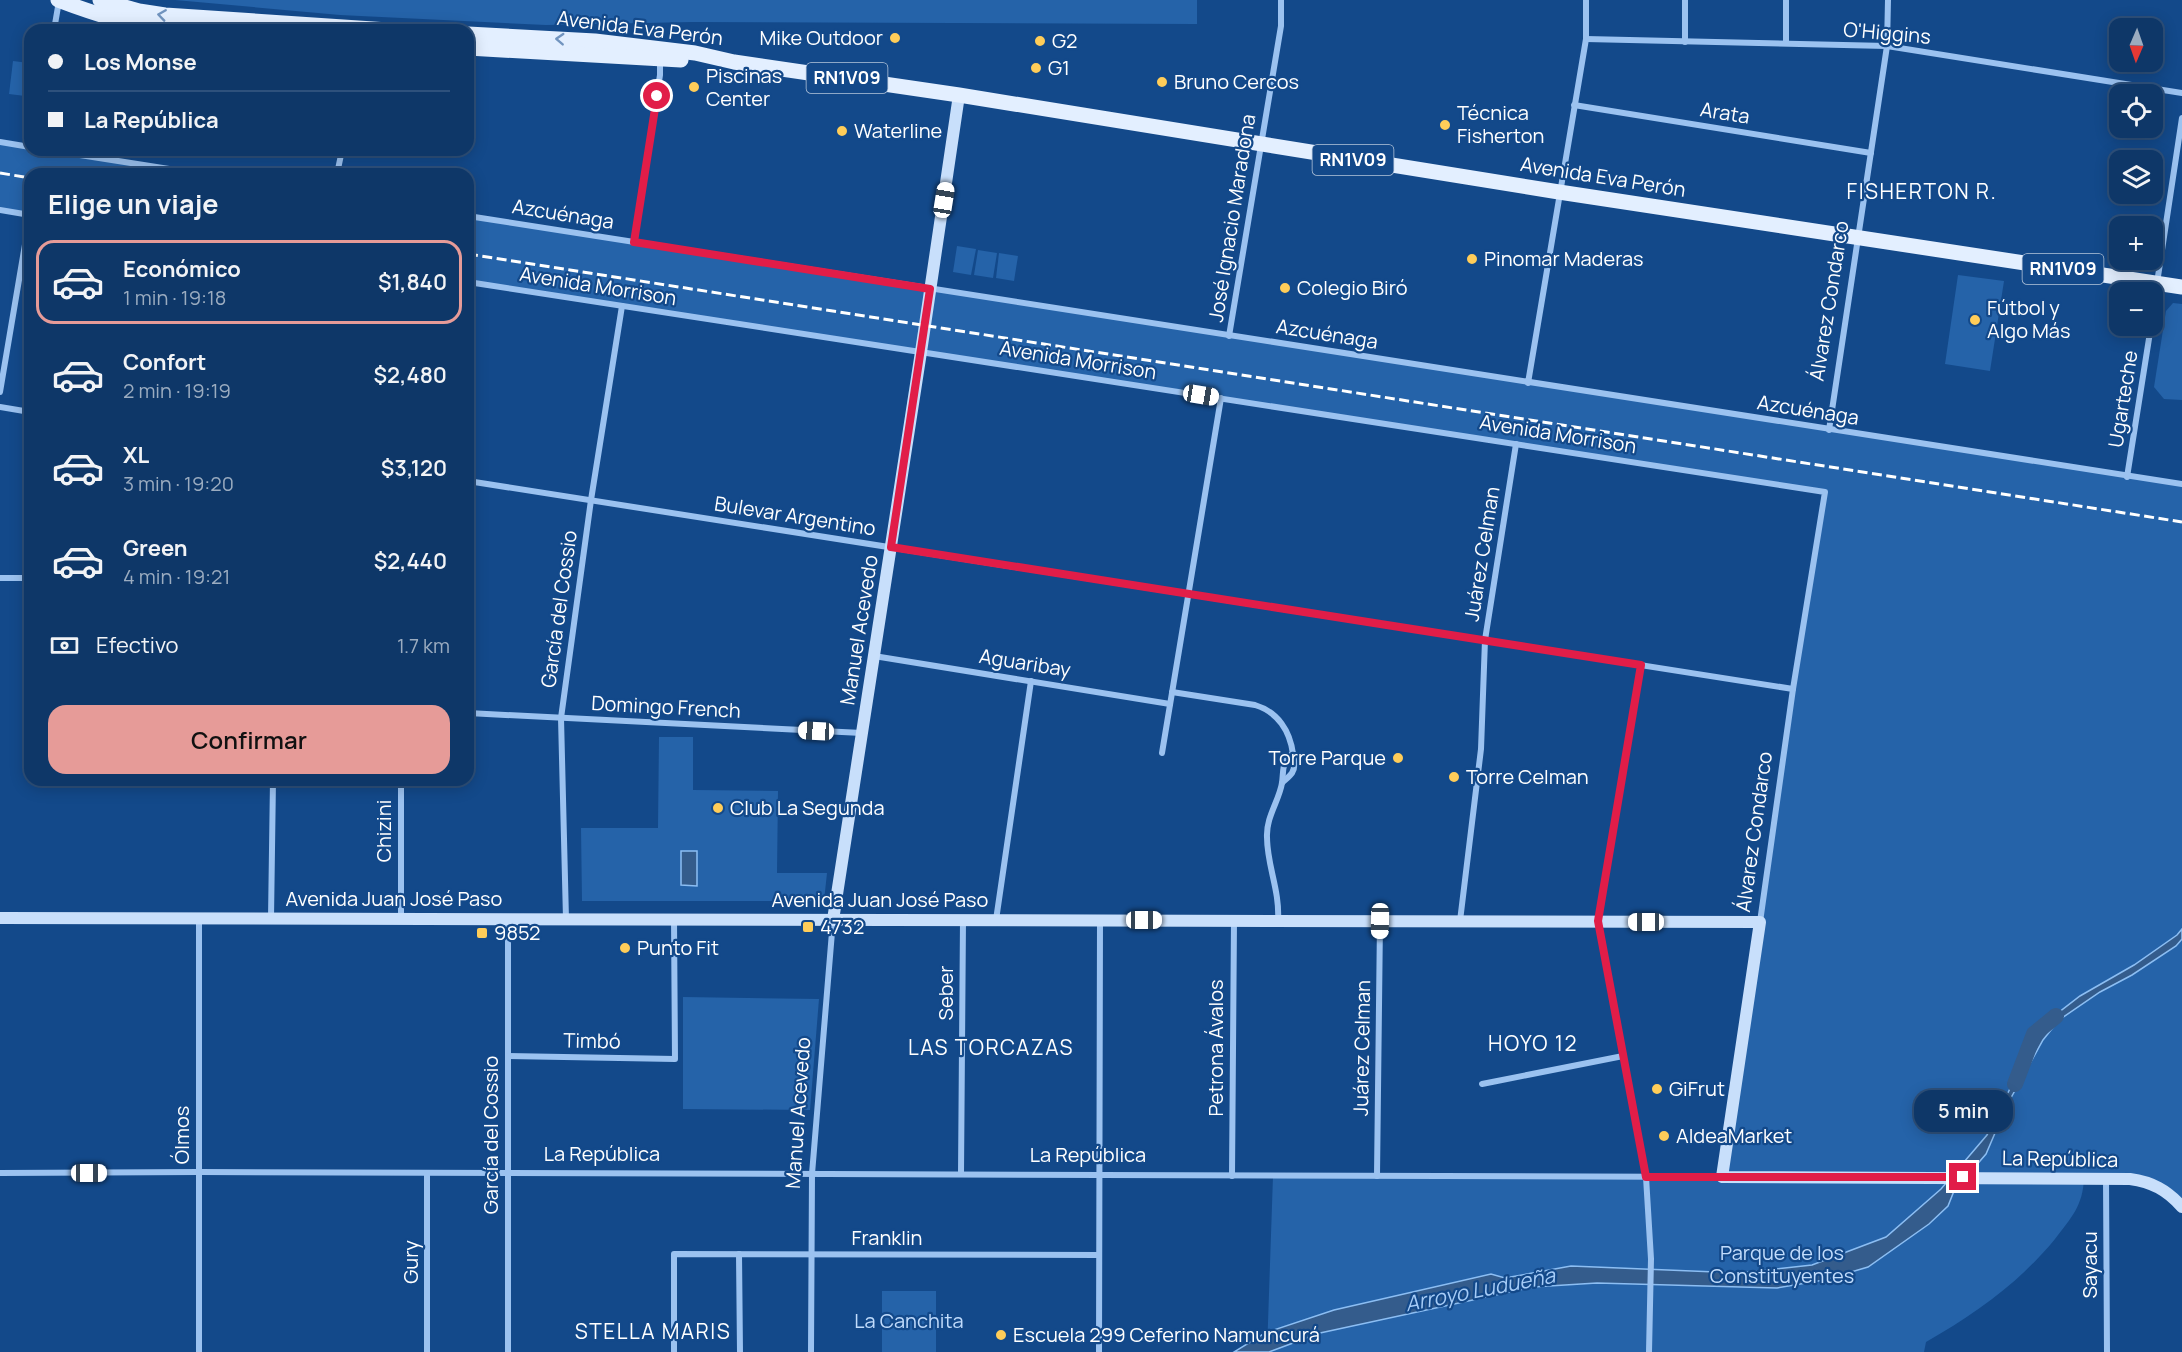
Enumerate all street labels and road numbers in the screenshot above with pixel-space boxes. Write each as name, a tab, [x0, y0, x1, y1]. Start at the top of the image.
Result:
street label: Avenida Eva Perón	[556, 4, 725, 51]
street label: O'Higgins	[1842, 15, 1932, 50]
road number: RN1V09	[806, 63, 888, 93]
street label: Arata	[1698, 95, 1752, 130]
street label: José Ignacio Maradona	[1202, 112, 1261, 324]
road number: RN1V09	[1312, 145, 1394, 175]
street label: Avenida Eva Perón	[1518, 150, 1688, 203]
street label: Azcuénaga	[510, 192, 616, 235]
street label: Álvarez Condarco	[1803, 219, 1855, 383]
road number: RN1V09	[2022, 254, 2104, 284]
street label: Avenida Morrison	[518, 260, 678, 311]
street label: Azcuénaga	[1274, 312, 1380, 355]
street label: Avenida Morrison	[998, 334, 1158, 385]
street label: Ugarteche	[2101, 348, 2144, 449]
street label: Azcuénaga	[1755, 388, 1861, 431]
street label: Avenida Morrison	[1478, 408, 1638, 459]
street label: Juárez Celman	[1458, 485, 1505, 623]
street label: Bulevar Argentino	[713, 489, 878, 542]
street label: García del Cossio	[534, 528, 583, 689]
street label: Manuel Acevedo	[833, 553, 884, 707]
street label: Aguaribay	[977, 642, 1073, 683]
street label: Domingo French	[591, 689, 741, 724]
street label: Álvarez Condarco	[1729, 750, 1778, 914]
street label: Chizini	[370, 800, 397, 862]
street label: Avenida Juan José Paso	[286, 885, 503, 912]
street label: Avenida Juan José Paso	[772, 886, 989, 913]
street label: Seber	[932, 966, 959, 1020]
street label: Petrona Ávalos	[1202, 980, 1229, 1116]
street label: Juárez Celman	[1347, 980, 1376, 1116]
street label: Timbó	[563, 1027, 621, 1055]
street label: Manuel Acevedo	[779, 1036, 816, 1190]
street label: García del Cossio	[477, 1056, 504, 1214]
street label: Ólmos	[168, 1106, 195, 1164]
street label: La República	[544, 1140, 660, 1167]
street label: La República	[1030, 1141, 1146, 1168]
street label: La República	[2002, 1144, 2118, 1173]
street label: Franklin	[851, 1224, 923, 1251]
street label: Sayacu	[2076, 1231, 2103, 1299]
street label: Gury	[397, 1240, 424, 1284]

